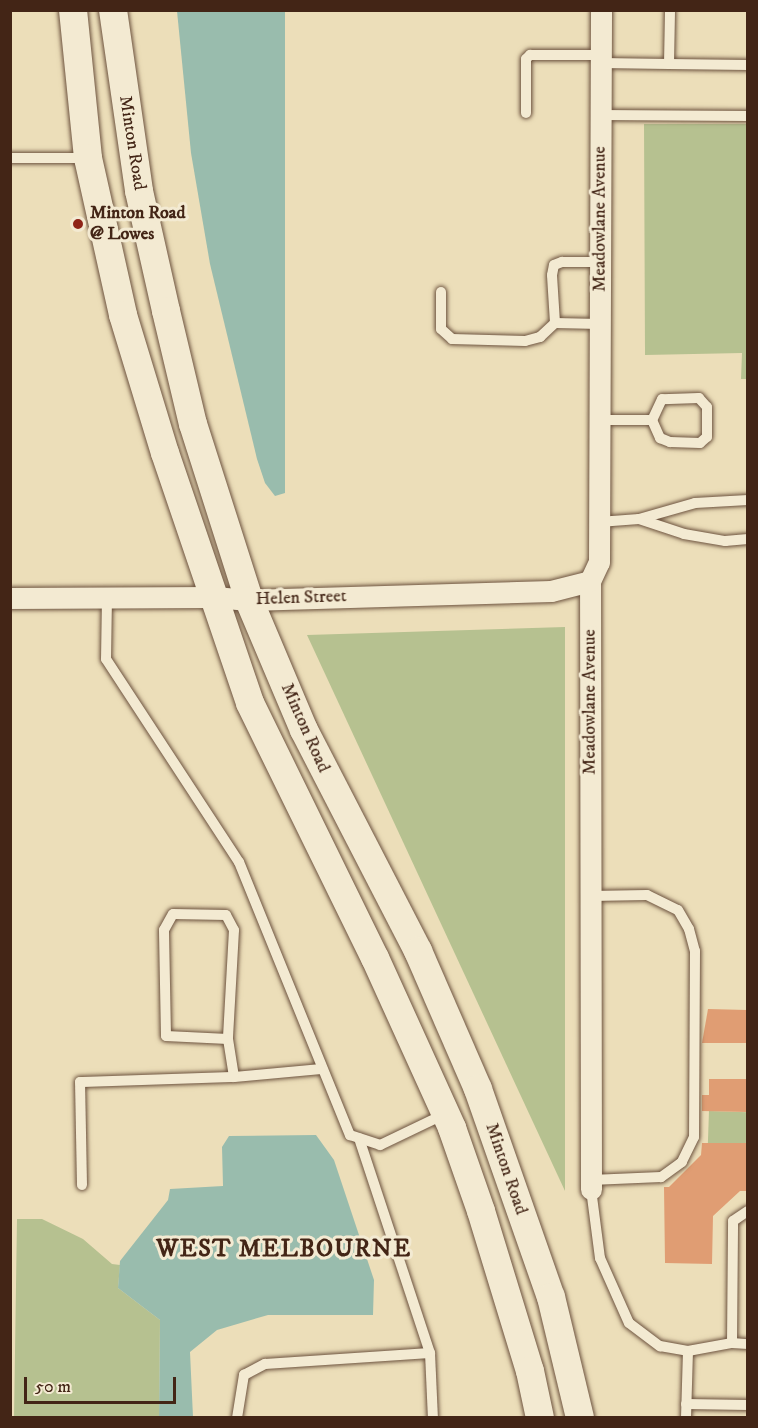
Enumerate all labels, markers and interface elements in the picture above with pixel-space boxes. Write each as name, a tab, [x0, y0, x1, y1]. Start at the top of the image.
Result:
street label: Minton Road	[114, 94, 150, 192]
street label: Meadowlane Avenue	[589, 146, 611, 292]
place label: Minton Road @ Lowes	[90, 203, 185, 246]
marker: Minton Road @ Lowes	[71, 217, 85, 231]
street label: Helen Street	[255, 586, 347, 610]
street label: Meadowlane Avenue	[579, 629, 601, 775]
street label: Minton Road	[276, 680, 334, 776]
street label: Minton Road	[480, 1120, 532, 1218]
district label: WEST MELBOURNE	[156, 1236, 412, 1264]
scale bar	[27, 1365, 178, 1403]
text: 50 m	[35, 1376, 71, 1398]

